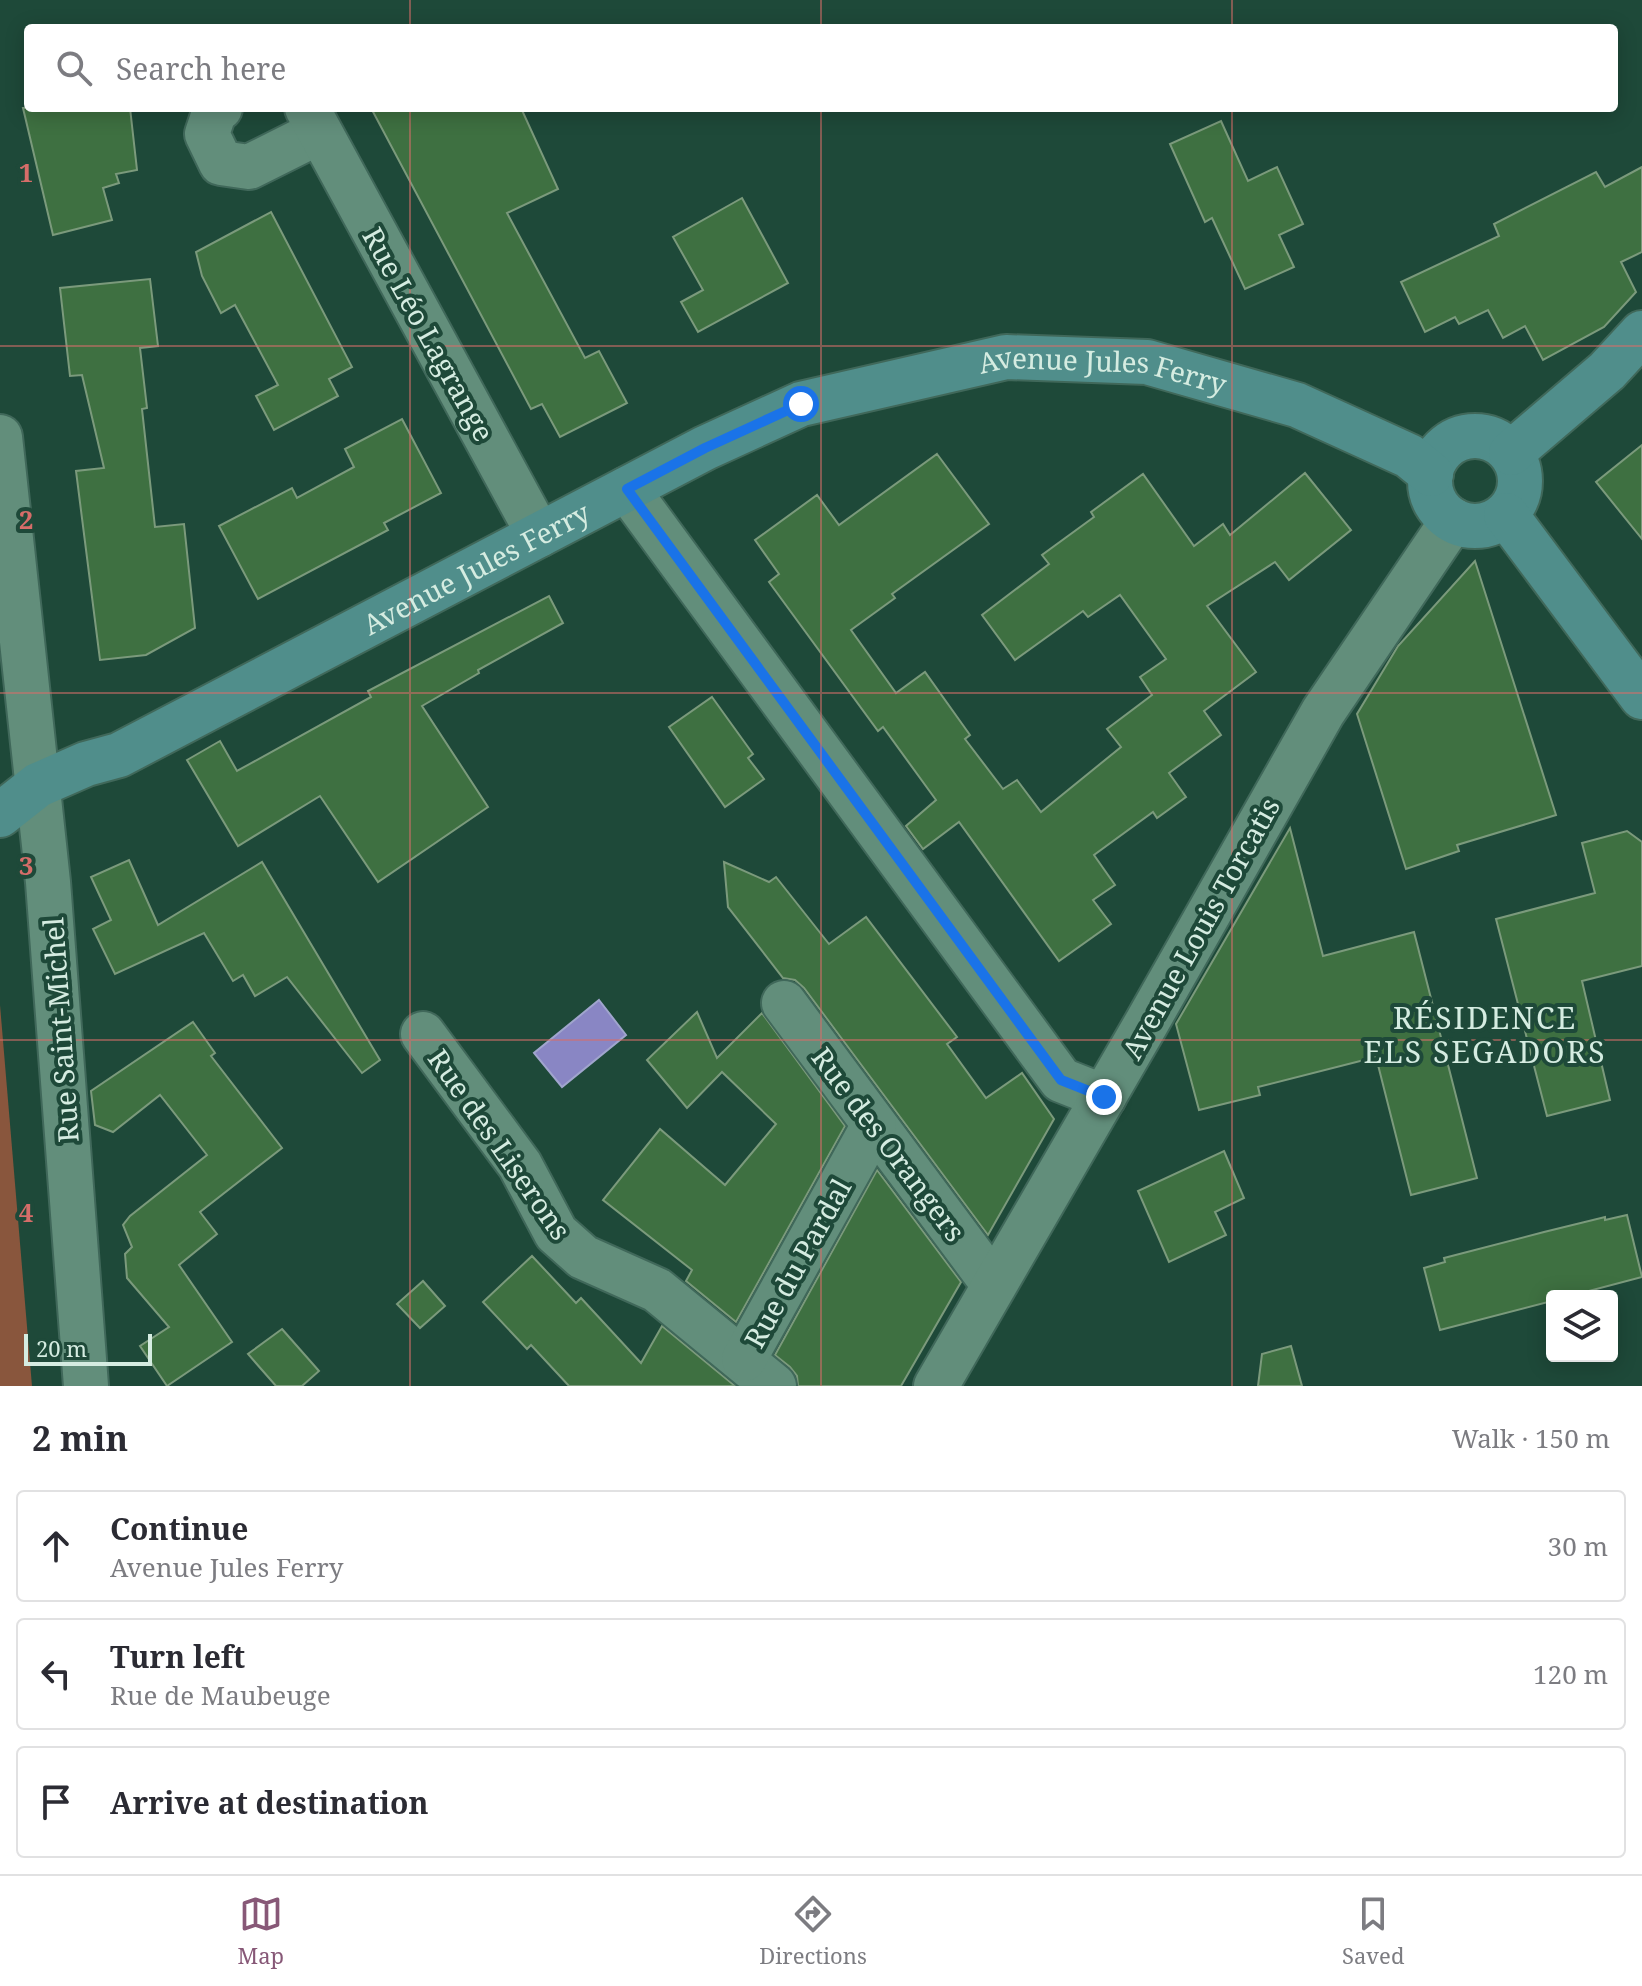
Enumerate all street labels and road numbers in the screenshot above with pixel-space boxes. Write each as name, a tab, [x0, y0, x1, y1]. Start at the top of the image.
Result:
street label: Rue Léo Lagrange	[354, 220, 504, 448]
street label: Avenue Jules Ferry	[974, 337, 1231, 403]
street label: Avenue Jules Ferry	[356, 493, 596, 643]
street label: Avenue Louis Torcatis	[1112, 790, 1288, 1066]
street label: Rue Saint-Michel	[33, 916, 87, 1144]
street label: Rue des Orangers	[804, 1039, 974, 1249]
street label: Rue des Liserons	[420, 1041, 580, 1247]
street label: Rue du Pardal	[735, 1171, 859, 1355]

